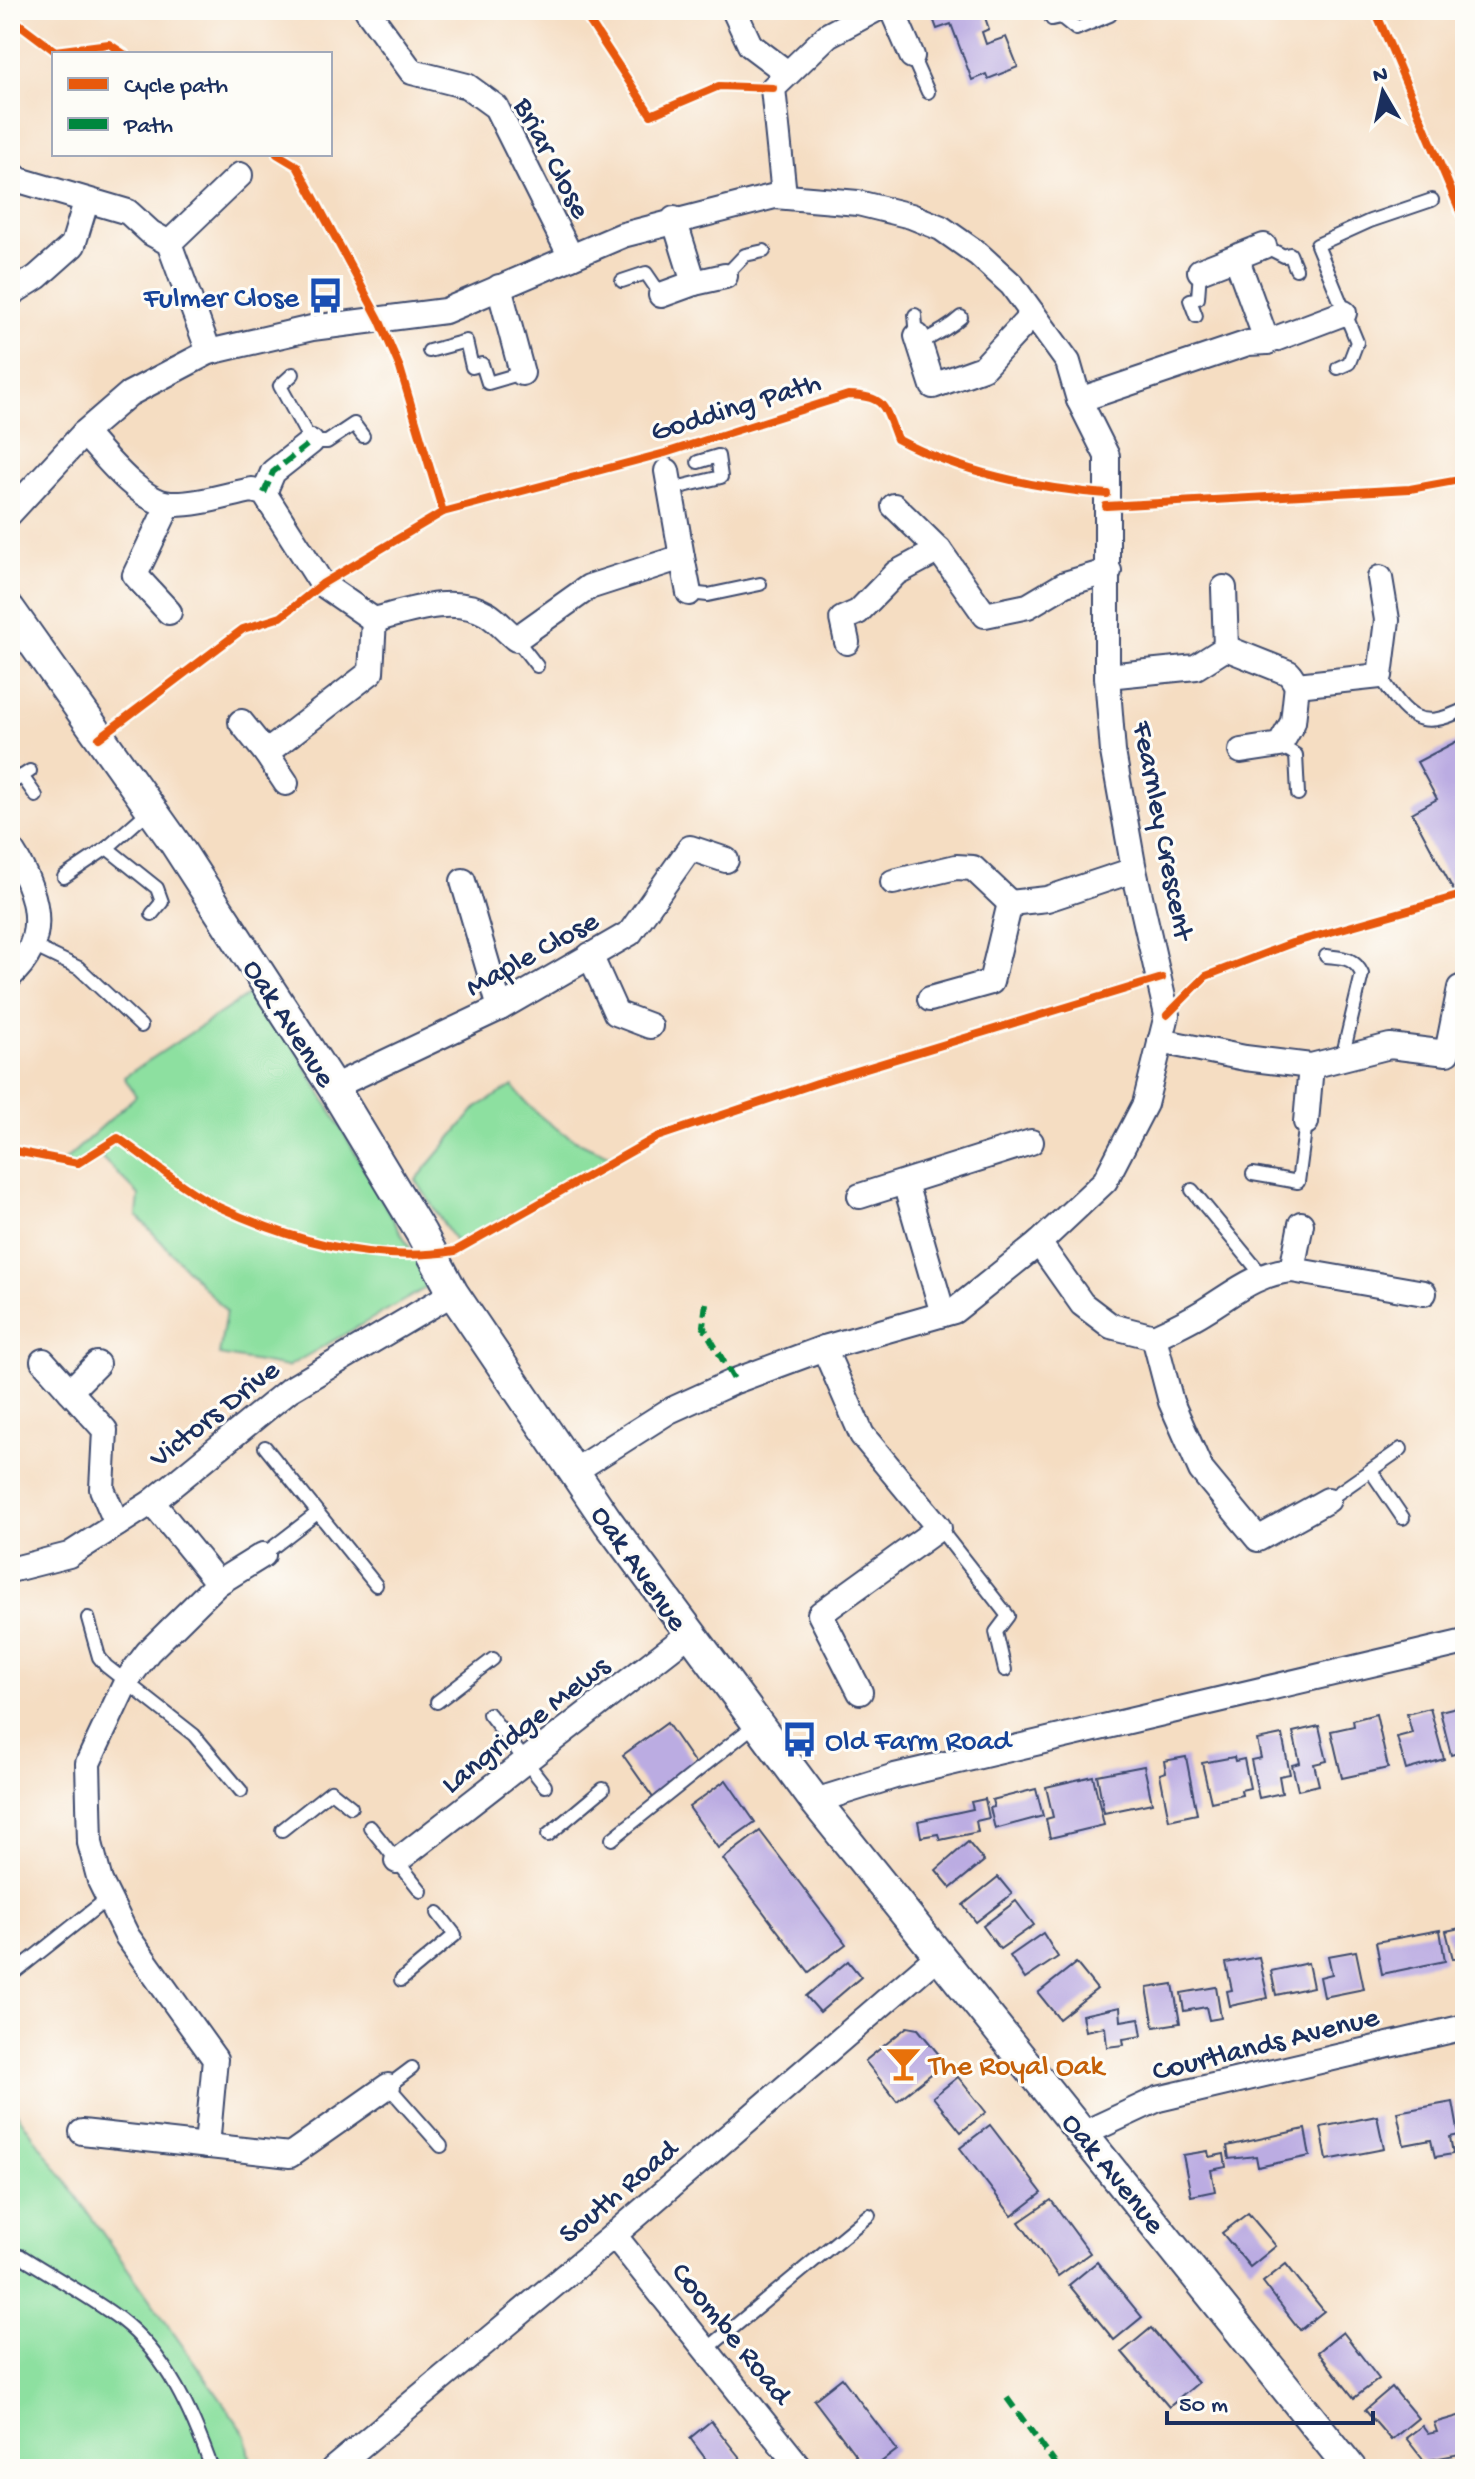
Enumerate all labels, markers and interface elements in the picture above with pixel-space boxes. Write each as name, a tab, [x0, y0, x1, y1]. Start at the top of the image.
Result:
legend	[52, 52, 332, 156]
north arrow	[1343, 52, 1423, 132]
text: N	[1371, 62, 1390, 90]
text: Cycle path	[124, 73, 228, 102]
street label: Briar Close	[503, 92, 597, 226]
text: Path	[123, 113, 173, 142]
bus stop icon: Fulmer Close	[306, 277, 344, 315]
place label: Fulmer Close	[142, 283, 300, 318]
street label: Godding Path	[647, 367, 826, 452]
street label: Fearnley Crescent	[1122, 718, 1199, 946]
street label: Maple Close	[461, 905, 606, 1007]
street label: Oak Avenue	[233, 954, 342, 1095]
street label: Victors Drive	[143, 1354, 288, 1478]
street label: Oak Avenue	[581, 1500, 694, 1640]
street label: Langridge Mews	[436, 1649, 619, 1803]
bus stop icon: Old Farm Road	[780, 1720, 818, 1758]
place label: Old Farm Road	[825, 1726, 1013, 1761]
street label: Courtlands Avenue	[1149, 2001, 1383, 2091]
bar icon: The Royal Oak	[884, 2045, 922, 2083]
place label: The Royal Oak	[927, 2051, 1106, 2086]
street label: Oak Avenue	[1052, 2107, 1171, 2243]
street label: South Road	[553, 2132, 688, 2253]
street label: Coombe Road	[662, 2257, 799, 2415]
scale bar	[1167, 2375, 1373, 2425]
text: 50 m	[1179, 2392, 1228, 2421]

